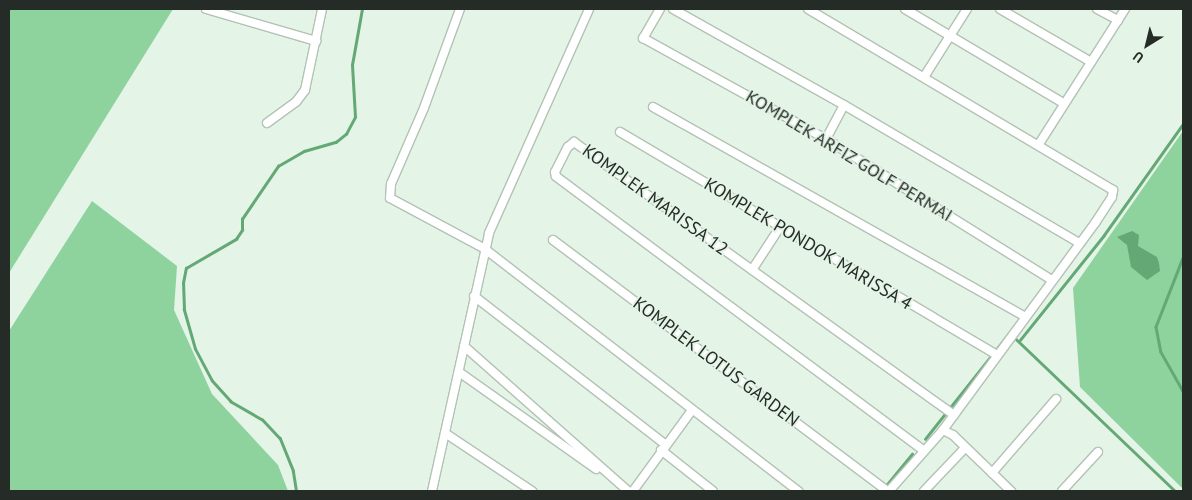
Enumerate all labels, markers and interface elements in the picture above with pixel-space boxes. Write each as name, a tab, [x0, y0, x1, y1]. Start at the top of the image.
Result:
north arrow	[1122, 20, 1172, 70]
text: U	[1129, 47, 1147, 67]
street label: KOMPLEK ARFIZ GOLF PERMAI	[741, 85, 957, 227]
street label: KOMPLEK MARISSA 12	[577, 139, 733, 261]
street label: KOMPLEK PONDOK MARISSA 4	[699, 173, 917, 315]
street label: KOMPLEK LOTUS GARDEN	[628, 292, 804, 432]

